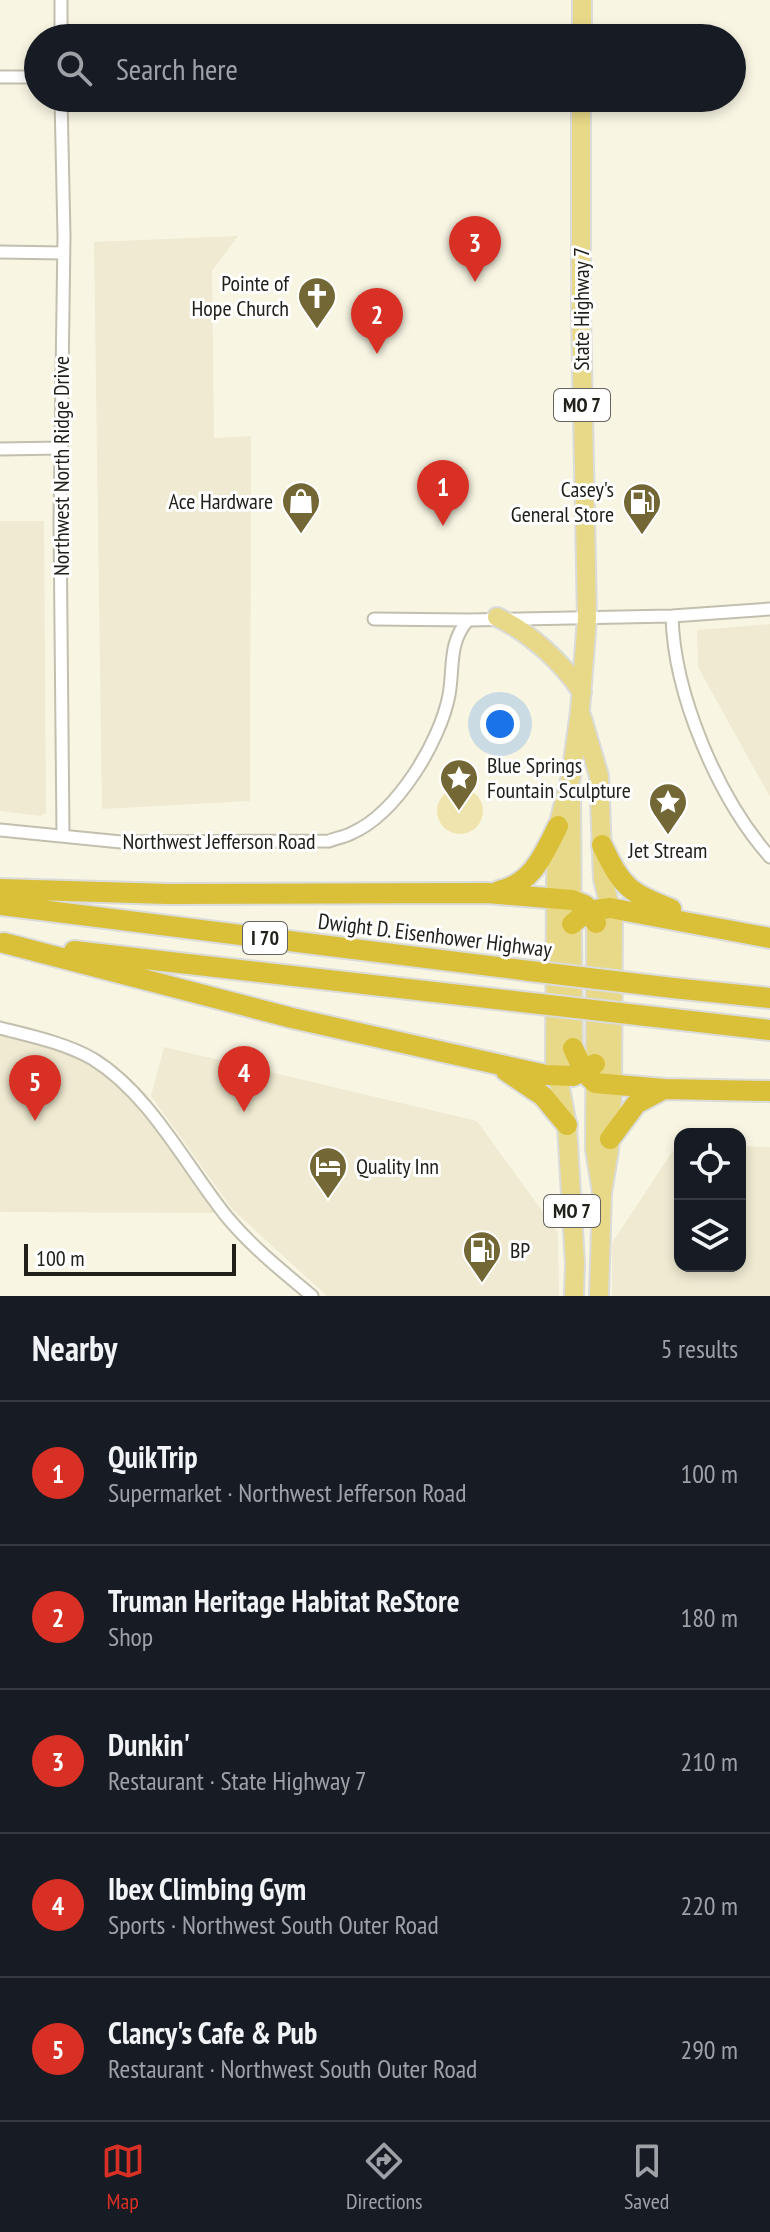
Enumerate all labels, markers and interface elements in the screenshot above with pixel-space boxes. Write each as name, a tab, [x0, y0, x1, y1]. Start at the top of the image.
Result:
search box	[24, 24, 746, 112]
icon: search	[52, 46, 96, 90]
text: Search here	[116, 49, 238, 88]
pin: 3	[449, 216, 501, 282]
street label: State Highway 7	[567, 247, 595, 371]
place label: Pointe of Hope Church	[192, 269, 290, 322]
church icon: Pointe of Hope Church	[296, 275, 338, 330]
pin: 2	[351, 288, 403, 354]
street label: Northwest North Ridge Drive	[47, 356, 75, 576]
road number: MO 7	[554, 389, 610, 421]
pin: 1	[417, 460, 469, 526]
place label: Casey's General Store	[511, 475, 614, 528]
shop icon: Ace Hardware	[280, 480, 322, 535]
fuel station icon: Casey's General Store	[621, 481, 663, 536]
place label: Ace Hardware	[169, 487, 273, 515]
your location	[480, 704, 520, 744]
place label: Blue Springs Fountain Sculpture	[487, 751, 631, 804]
place icon: Blue Springs Fountain Sculpture	[438, 757, 480, 812]
place icon: Jet Stream	[647, 781, 689, 836]
street label: Northwest Jefferson Road	[122, 827, 316, 855]
place label: Jet Stream	[628, 836, 707, 864]
street label: Dwight D. Eisenhower Highway	[317, 907, 554, 963]
road number: I 70	[243, 922, 287, 954]
pin: 4	[218, 1046, 270, 1112]
pin: 5	[9, 1055, 61, 1121]
map controls	[674, 1128, 746, 1272]
button: locate	[674, 1128, 746, 1200]
hotel icon: Quality Inn	[307, 1145, 349, 1200]
place label: Quality Inn	[356, 1152, 439, 1180]
road number: MO 7	[544, 1195, 600, 1227]
button: layers	[674, 1200, 746, 1272]
fuel station icon: BP	[461, 1229, 503, 1284]
place label: BP	[510, 1236, 530, 1264]
scale bar	[24, 1240, 236, 1276]
text: 100 m	[36, 1244, 85, 1272]
text: Nearby	[32, 1326, 117, 1370]
text: 5 results	[661, 1332, 738, 1365]
text: QuikTrip	[108, 1437, 198, 1476]
text: 1	[52, 1457, 64, 1490]
text: 100 m	[680, 1457, 738, 1490]
text: Supermarket · Northwest Jefferson Road	[108, 1476, 467, 1509]
text: Truman Heritage Habitat ReStore	[108, 1581, 460, 1620]
text: 2	[52, 1601, 64, 1634]
text: 180 m	[680, 1601, 738, 1634]
text: Shop	[108, 1620, 153, 1653]
text: Dunkin'	[108, 1725, 190, 1764]
text: 3	[52, 1745, 64, 1778]
text: 210 m	[680, 1745, 738, 1778]
text: Restaurant · State Highway 7	[108, 1764, 367, 1797]
text: Ibex Climbing Gym	[108, 1869, 306, 1908]
text: 4	[52, 1889, 64, 1922]
text: 220 m	[680, 1889, 738, 1922]
text: Sports · Northwest South Outer Road	[108, 1908, 439, 1941]
text: Clancy's Cafe & Pub	[108, 2013, 317, 2052]
text: 5	[52, 2033, 64, 2066]
text: 290 m	[680, 2033, 738, 2066]
text: Restaurant · Northwest South Outer Road	[108, 2052, 477, 2085]
tab: Map	[101, 2139, 145, 2215]
tab: Directions	[346, 2139, 423, 2215]
tab: Saved	[624, 2139, 669, 2215]

